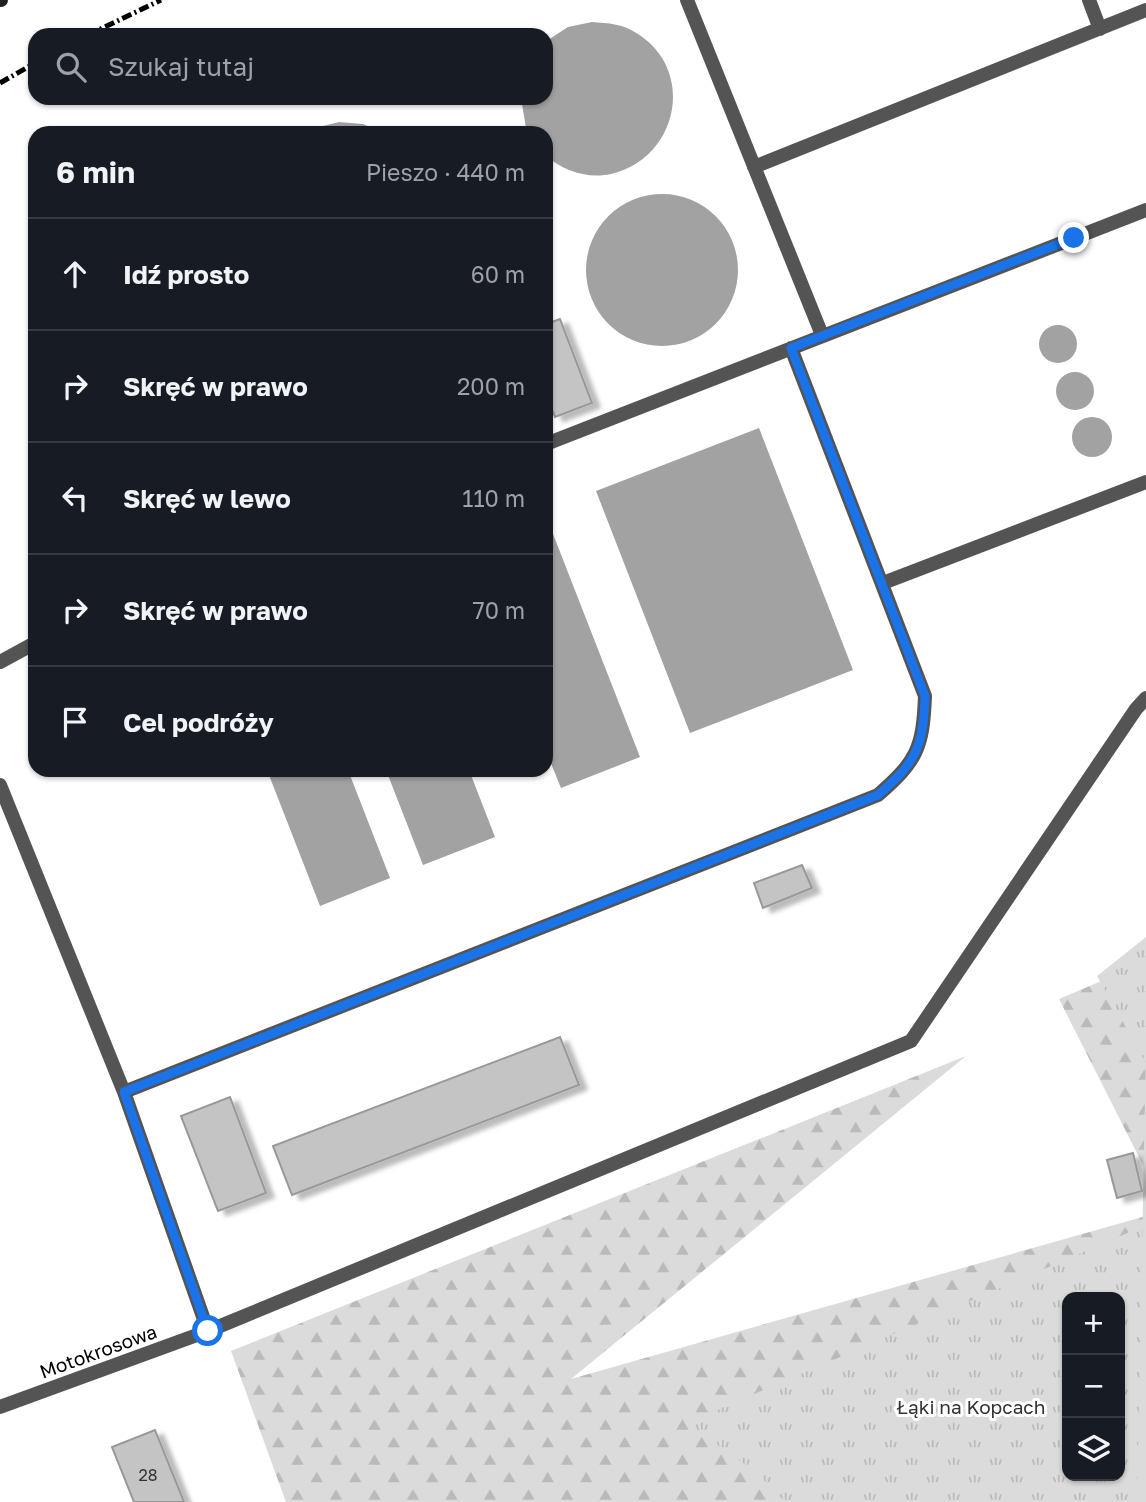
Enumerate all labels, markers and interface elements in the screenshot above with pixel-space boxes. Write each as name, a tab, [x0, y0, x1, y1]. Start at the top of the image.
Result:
search box	[28, 28, 553, 105]
icon: search	[52, 48, 90, 86]
text: Szukaj tutaj	[108, 51, 254, 82]
text: 6 min	[56, 154, 135, 190]
text: Pieszo · 440 m	[366, 158, 525, 186]
route end	[1058, 222, 1089, 253]
icon: ahead	[56, 255, 94, 293]
text: Idź prosto	[123, 259, 249, 290]
text: 60 m	[471, 260, 525, 288]
icon: right	[56, 367, 94, 405]
text: Skręć w prawo	[123, 371, 308, 402]
text: 200 m	[457, 372, 525, 400]
icon: left	[56, 479, 94, 517]
text: Skręć w lewo	[123, 483, 291, 514]
text: 110 m	[462, 484, 525, 512]
icon: right	[56, 591, 94, 629]
text: Skręć w prawo	[123, 595, 308, 626]
text: 70 m	[472, 596, 525, 624]
icon: arrive	[56, 703, 94, 741]
text: Cel podróży	[123, 707, 274, 738]
map controls	[1062, 1292, 1125, 1481]
button: +	[1062, 1292, 1125, 1355]
route start	[192, 1315, 223, 1346]
street label: Motokrosowa	[36, 1319, 160, 1383]
button: −	[1062, 1355, 1125, 1418]
park label: Łąki na Kopcach	[897, 1395, 1045, 1418]
button: layers	[1062, 1418, 1125, 1481]
house number: 28	[138, 1465, 158, 1485]

